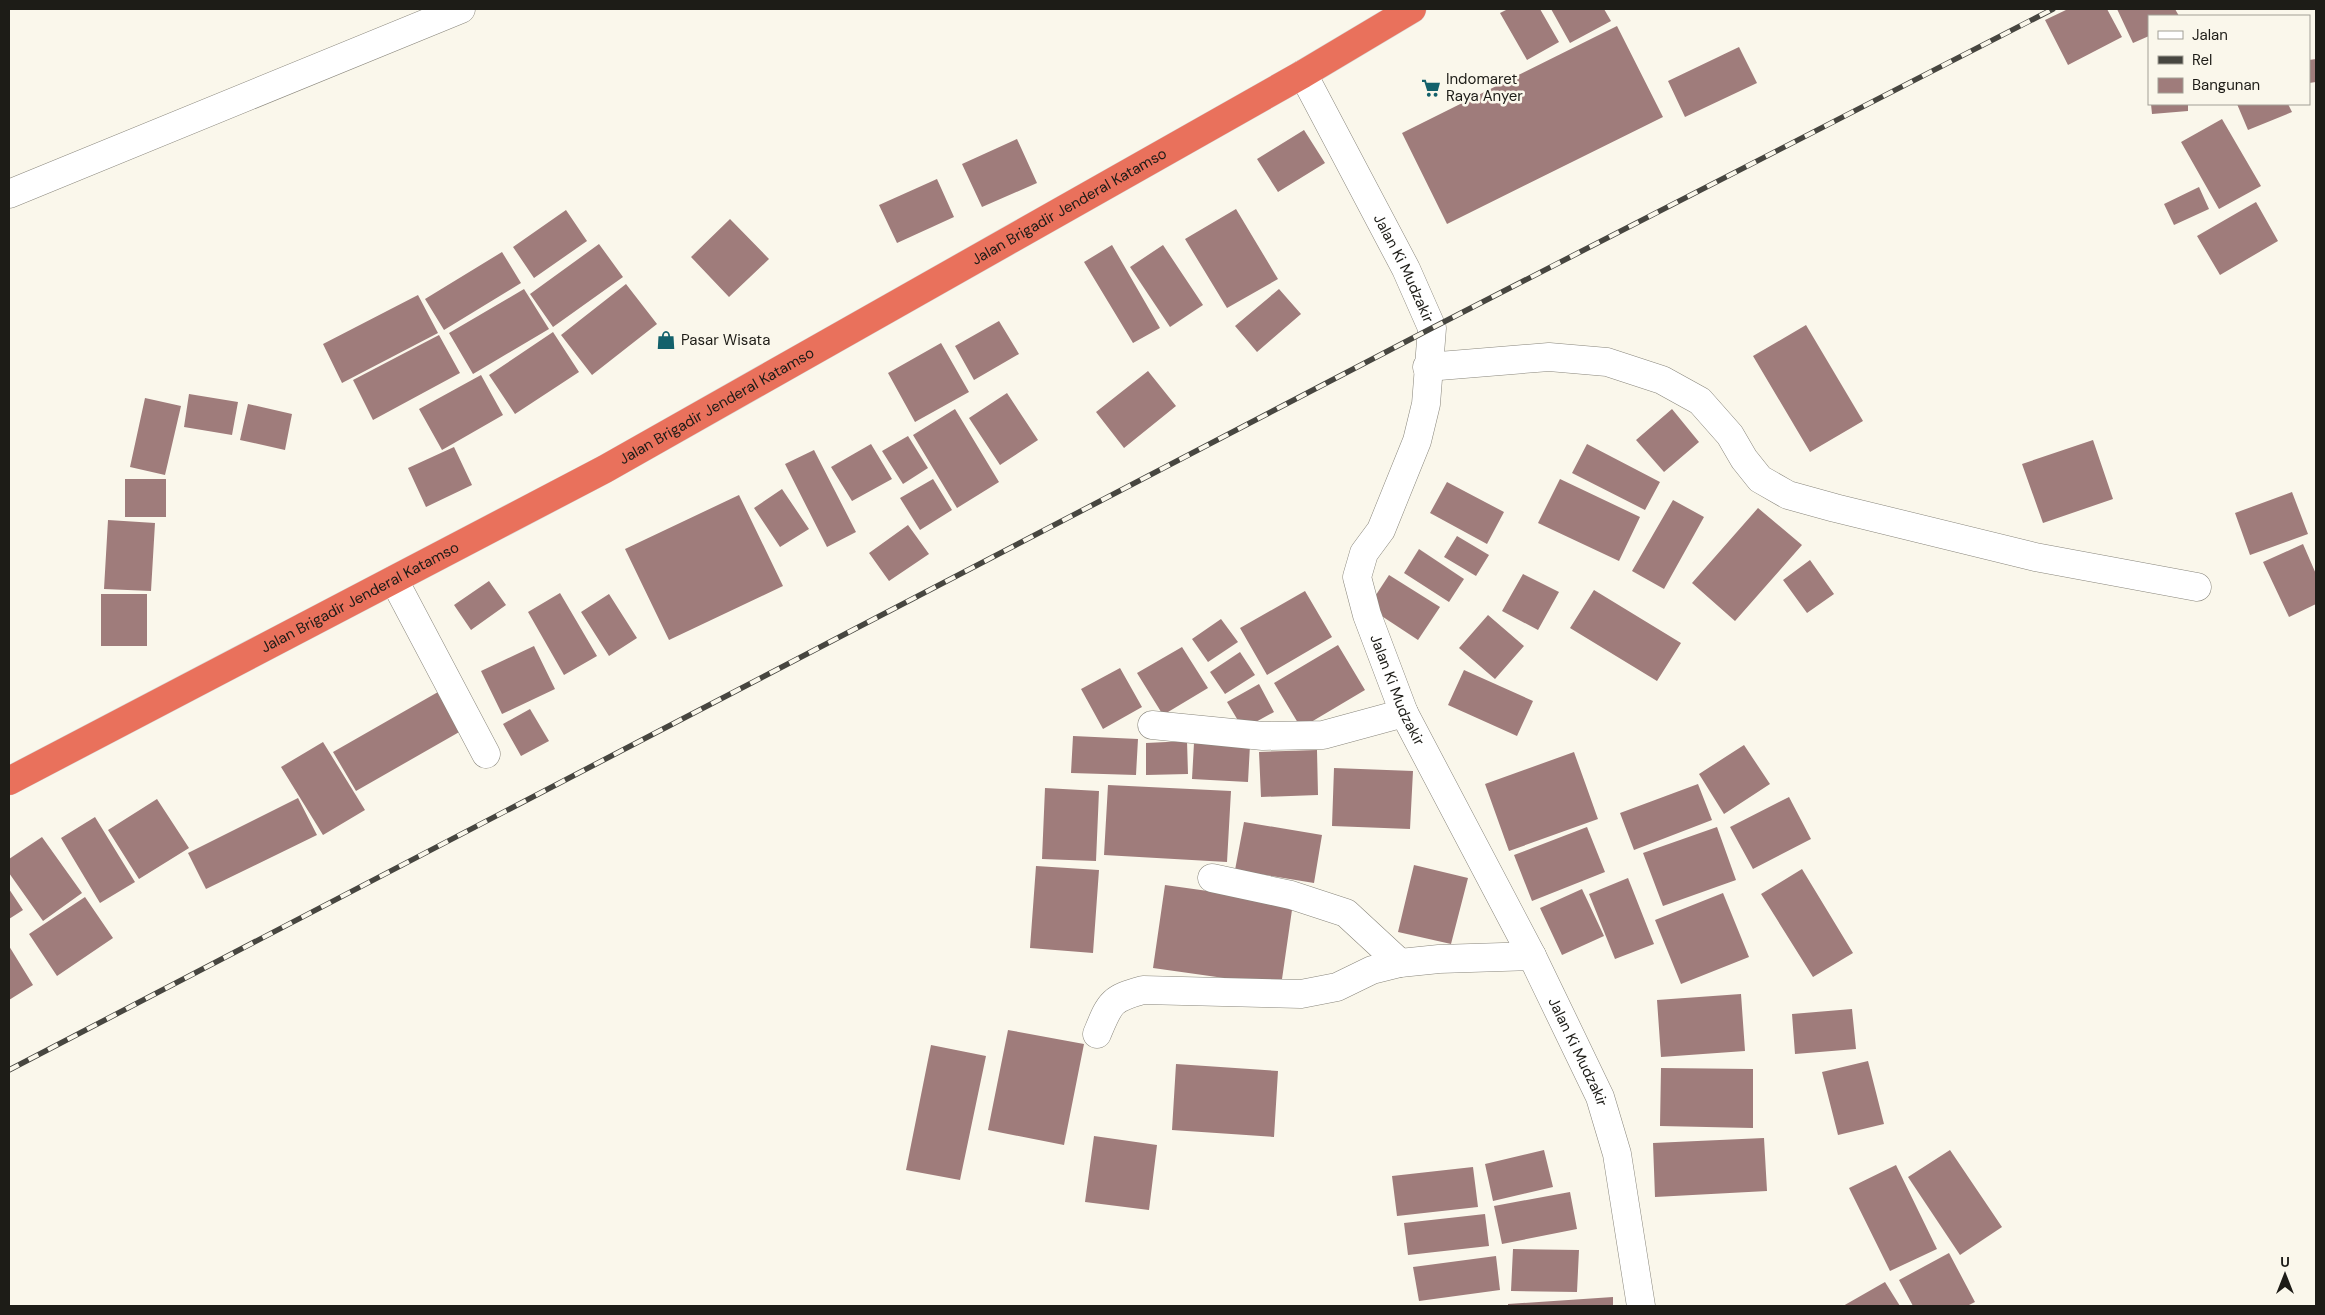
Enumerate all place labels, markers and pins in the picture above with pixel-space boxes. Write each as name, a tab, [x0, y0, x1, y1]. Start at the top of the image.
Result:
place label: Indomaret Raya Anyer	[1446, 69, 1523, 106]
supermarket icon: Indomaret Raya Anyer	[1420, 77, 1442, 99]
shop icon: Pasar Wisata	[655, 329, 677, 351]
place label: Pasar Wisata	[681, 330, 770, 350]

